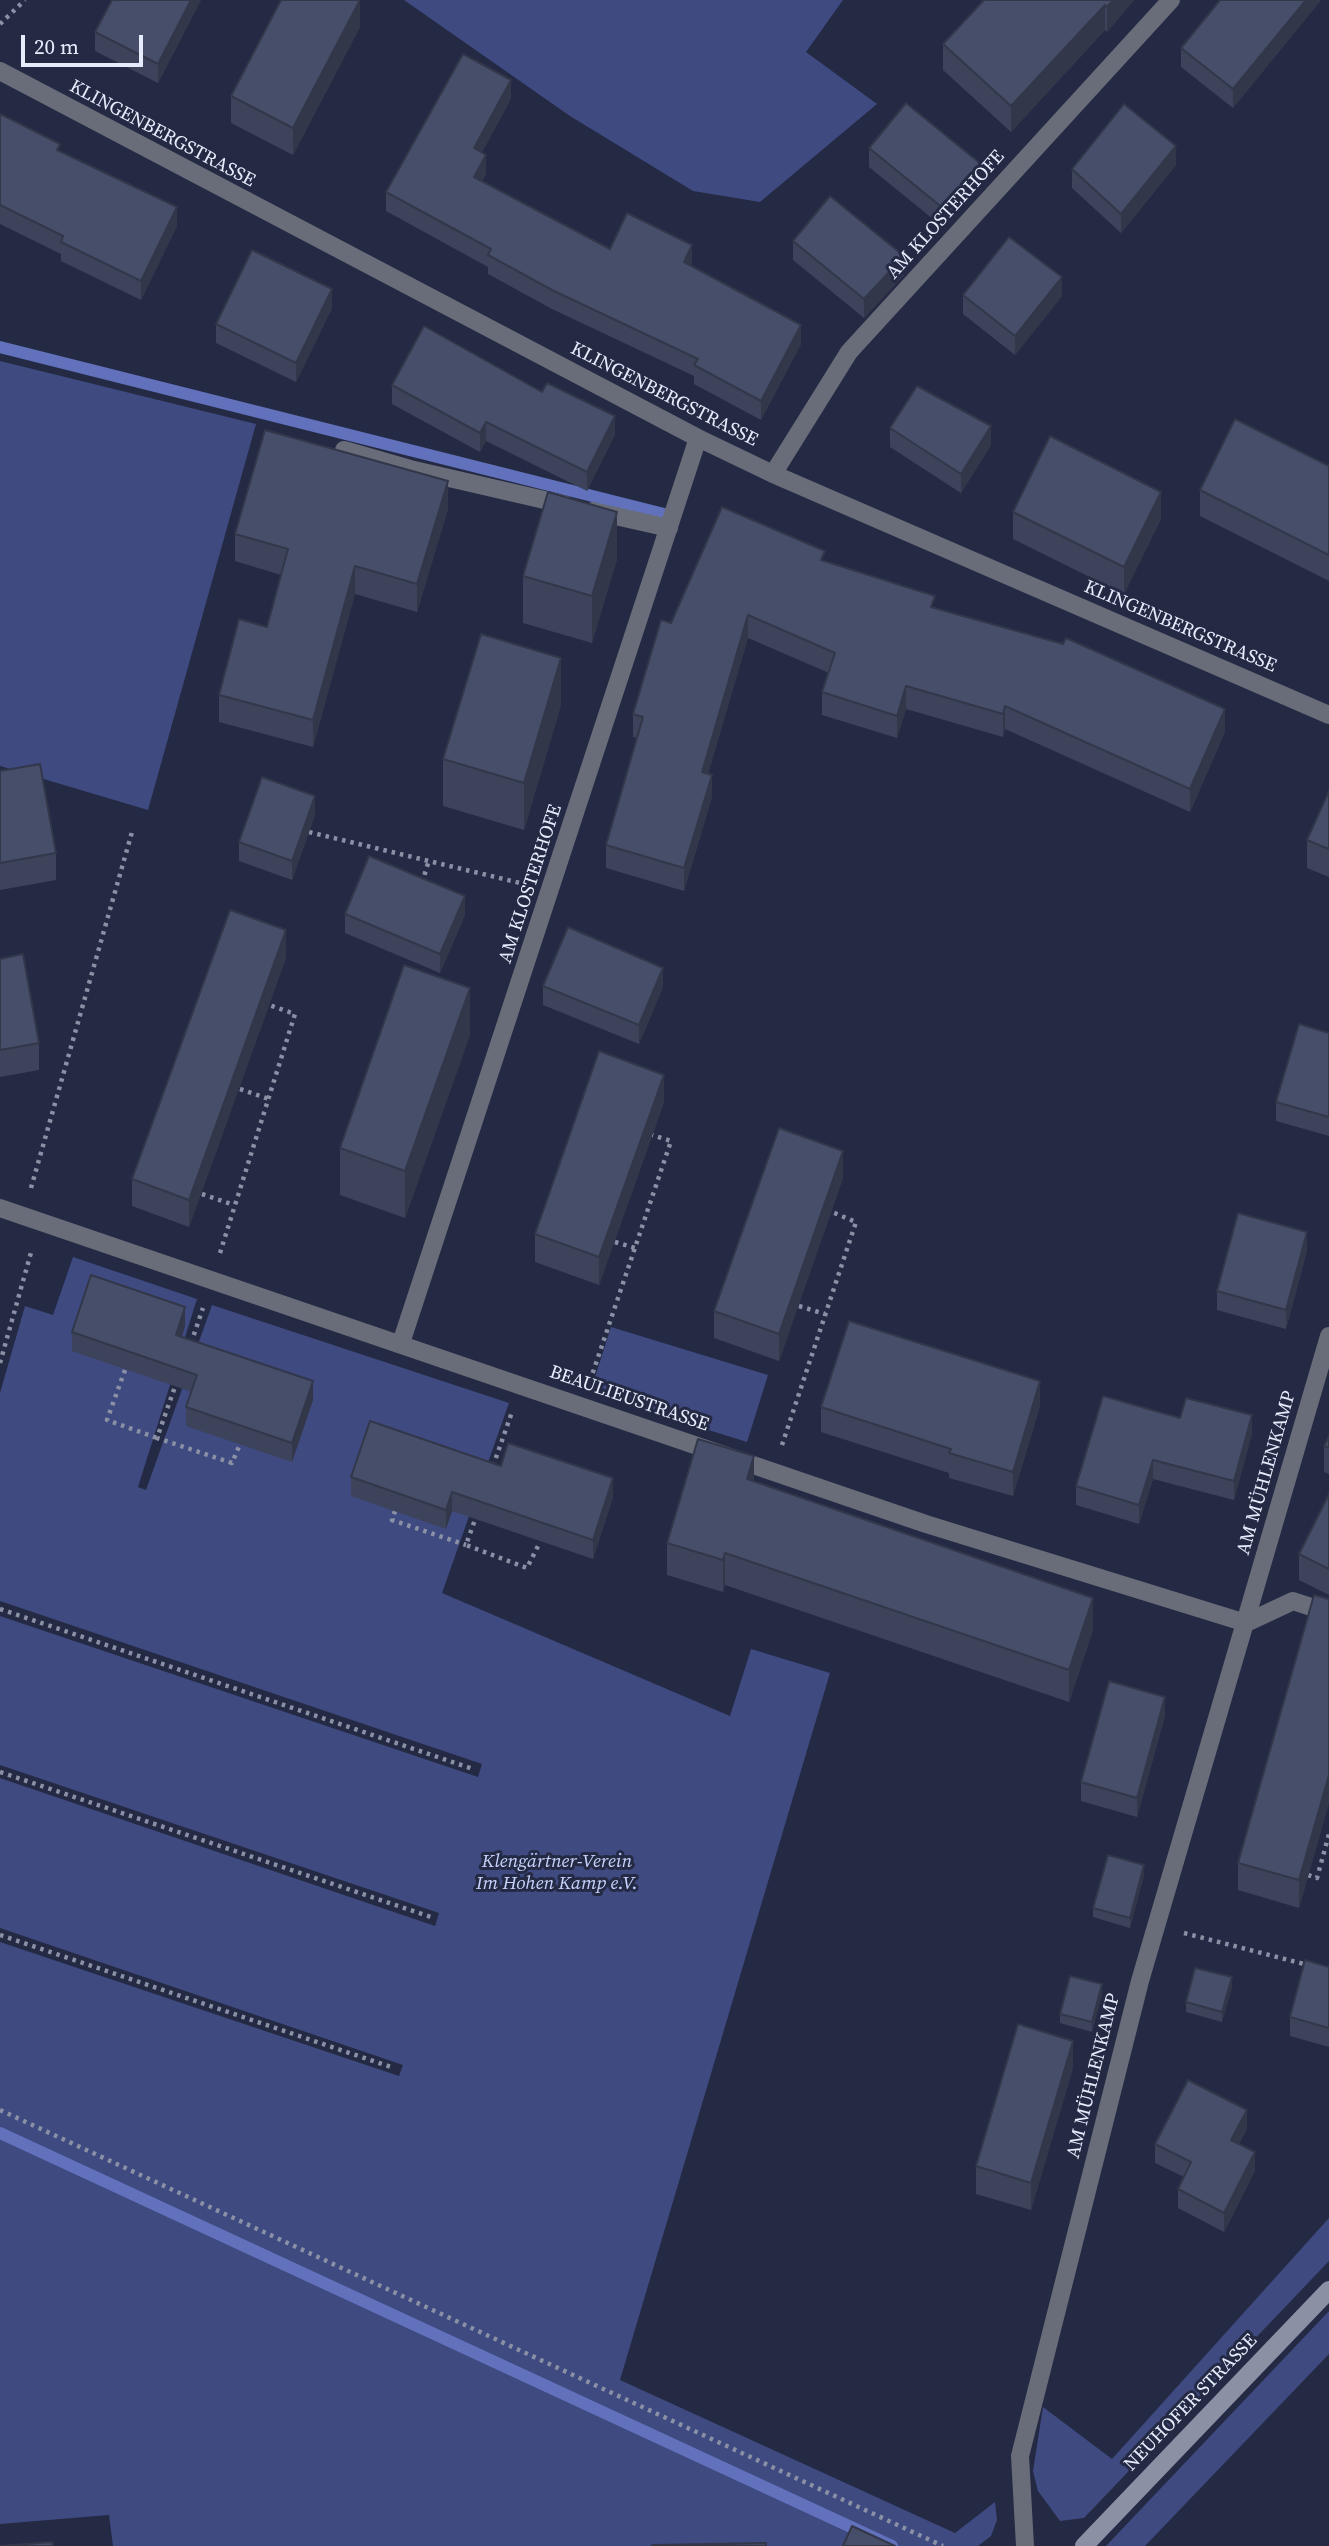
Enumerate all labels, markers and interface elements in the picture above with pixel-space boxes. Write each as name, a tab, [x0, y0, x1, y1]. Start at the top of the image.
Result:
scale bar	[24, 21, 147, 65]
text: 20 m	[34, 32, 79, 61]
street label: KLINGENBERGSTRASSE	[65, 75, 259, 193]
street label: AM KLOSTERHOFE	[882, 146, 1010, 284]
street label: KLINGENBERGSTRASSE	[567, 338, 761, 452]
street label: KLINGENBERGSTRASSE	[1080, 576, 1280, 678]
street label: AM KLOSTERHOFE	[495, 802, 567, 966]
street label: BEAULIEUSTRASSE	[546, 1361, 712, 1437]
street label: AM MÜHLENKAMP	[1233, 1388, 1301, 1558]
park label: Klengärtner-Verein Im Hohen Kamp e.V.	[476, 1851, 638, 1895]
street label: AM MÜHLENKAMP	[1062, 1991, 1126, 2161]
street label: NEUHOFER STRASSE	[1120, 2330, 1262, 2476]

